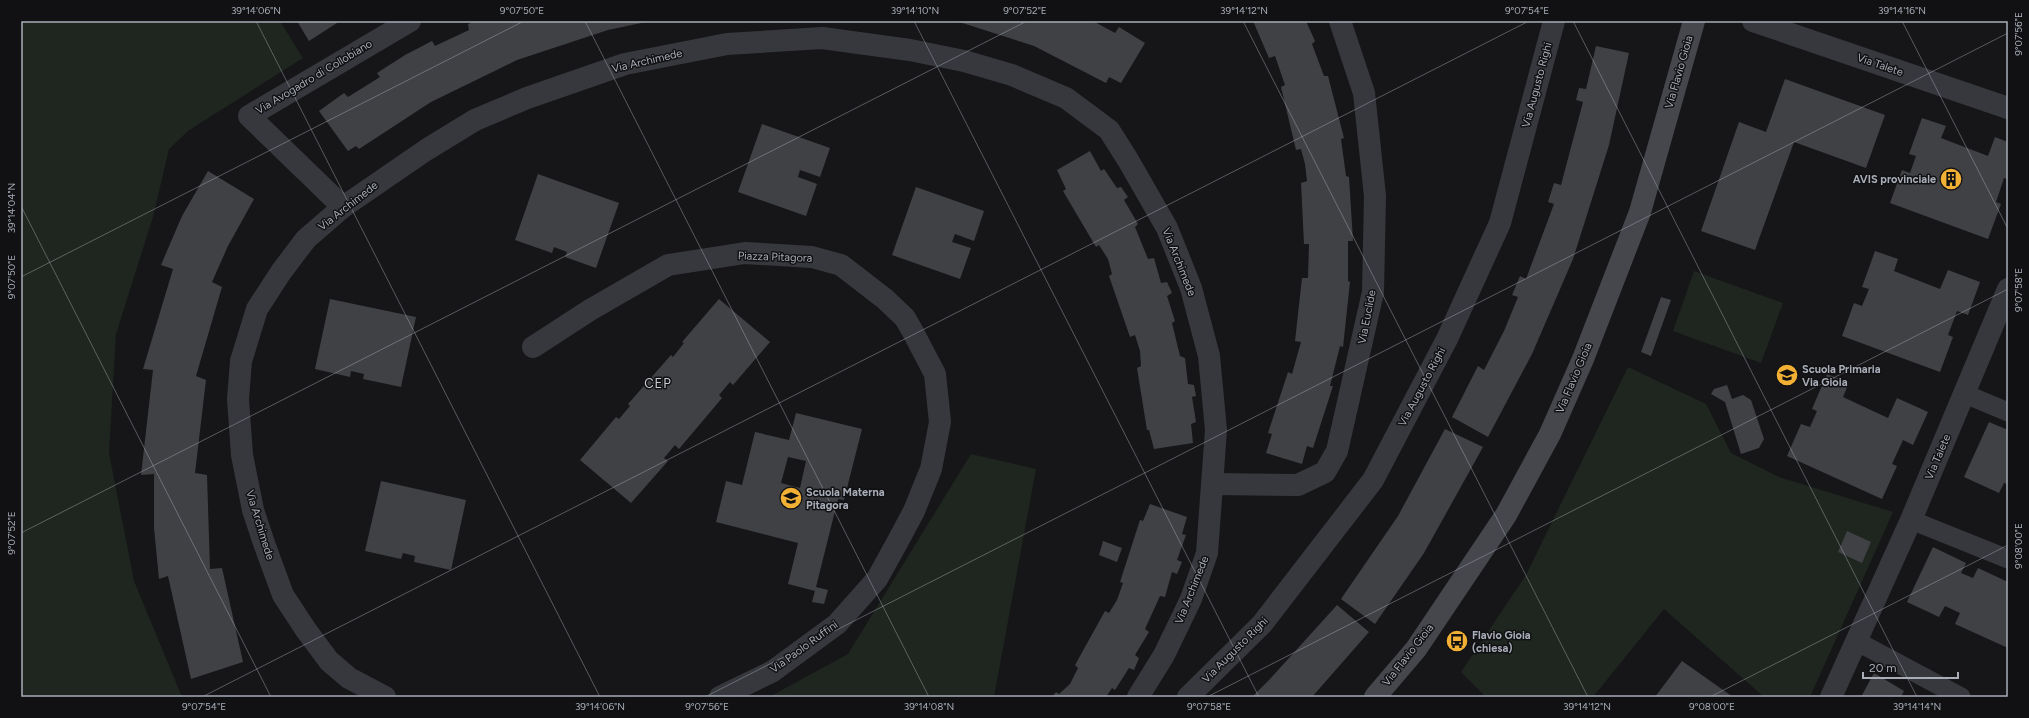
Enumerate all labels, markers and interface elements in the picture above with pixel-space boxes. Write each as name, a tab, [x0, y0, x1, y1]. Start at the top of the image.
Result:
text: 39°14'06"N	[231, 4, 281, 17]
text: 9°07'50"E	[500, 4, 544, 17]
text: 39°14'10"N	[891, 4, 939, 17]
text: 9°07'52"E	[1003, 4, 1047, 17]
text: 39°14'12"N	[1220, 4, 1268, 17]
text: 9°07'54"E	[1505, 4, 1549, 17]
text: 39°14'16"N	[1878, 4, 1926, 17]
text: 9°07'56"E	[2012, 12, 2025, 56]
street label: Via Flavio Gioia	[1662, 34, 1696, 110]
street label: Via Avogadro di Collobiano	[253, 37, 375, 117]
street label: Via Augusto Righi	[1519, 41, 1555, 129]
street label: Via Archimede	[610, 47, 684, 75]
street label: Via Talete	[1855, 51, 1905, 79]
building icon: AVIS provinciale	[1938, 166, 1964, 192]
place label: AVIS provinciale	[1853, 173, 1936, 186]
street label: Via Archimede	[316, 179, 380, 233]
text: 39°14'04"N	[5, 183, 18, 233]
street label: Via Archimede	[1159, 226, 1199, 298]
street label: Piazza Pitagora	[738, 249, 812, 265]
text: 9°07'50"E	[5, 255, 18, 299]
text: 9°07'58"E	[2012, 268, 2025, 312]
street label: Via Euclide	[1355, 289, 1379, 345]
street label: Via Flavio Gioia	[1553, 341, 1595, 415]
street label: Via Augusto Righi	[1396, 345, 1448, 429]
school or university icon: Scuola Primaria Via Gioia	[1774, 362, 1800, 388]
place label: Scuola Primaria Via Gioia	[1802, 363, 1881, 389]
district label: CEP	[644, 376, 672, 391]
street label: Via Talete	[1923, 432, 1953, 482]
school or university icon: Scuola Materna Pitagora	[778, 485, 804, 511]
place label: Scuola Materna Pitagora	[806, 486, 885, 512]
street label: Via Archimede	[243, 489, 277, 561]
text: 9°07'52"E	[5, 511, 18, 555]
text: 9°08'00"E	[2012, 523, 2025, 569]
street label: Via Archimede	[1172, 554, 1212, 626]
street label: Via Augusto Righi	[1199, 614, 1271, 686]
street label: Via Paolo Ruffini	[768, 618, 840, 676]
street label: Via Flavio Gioia	[1380, 621, 1436, 689]
bus stop icon: Flavio Gioia (chiesa)	[1444, 628, 1470, 654]
place label: Flavio Gioia (chiesa)	[1472, 629, 1531, 655]
scale bar	[1863, 654, 1958, 680]
text: 20 m	[1869, 661, 1897, 675]
text: 9°07'54"E	[182, 700, 226, 713]
text: 39°14'06"N	[575, 700, 625, 713]
text: 9°07'56"E	[685, 700, 729, 713]
text: 39°14'08"N	[904, 700, 954, 713]
text: 9°07'58"E	[1187, 700, 1231, 713]
text: 39°14'12"N	[1563, 700, 1611, 713]
text: 9°08'00"E	[1689, 700, 1735, 713]
text: 39°14'14"N	[1893, 700, 1941, 713]

